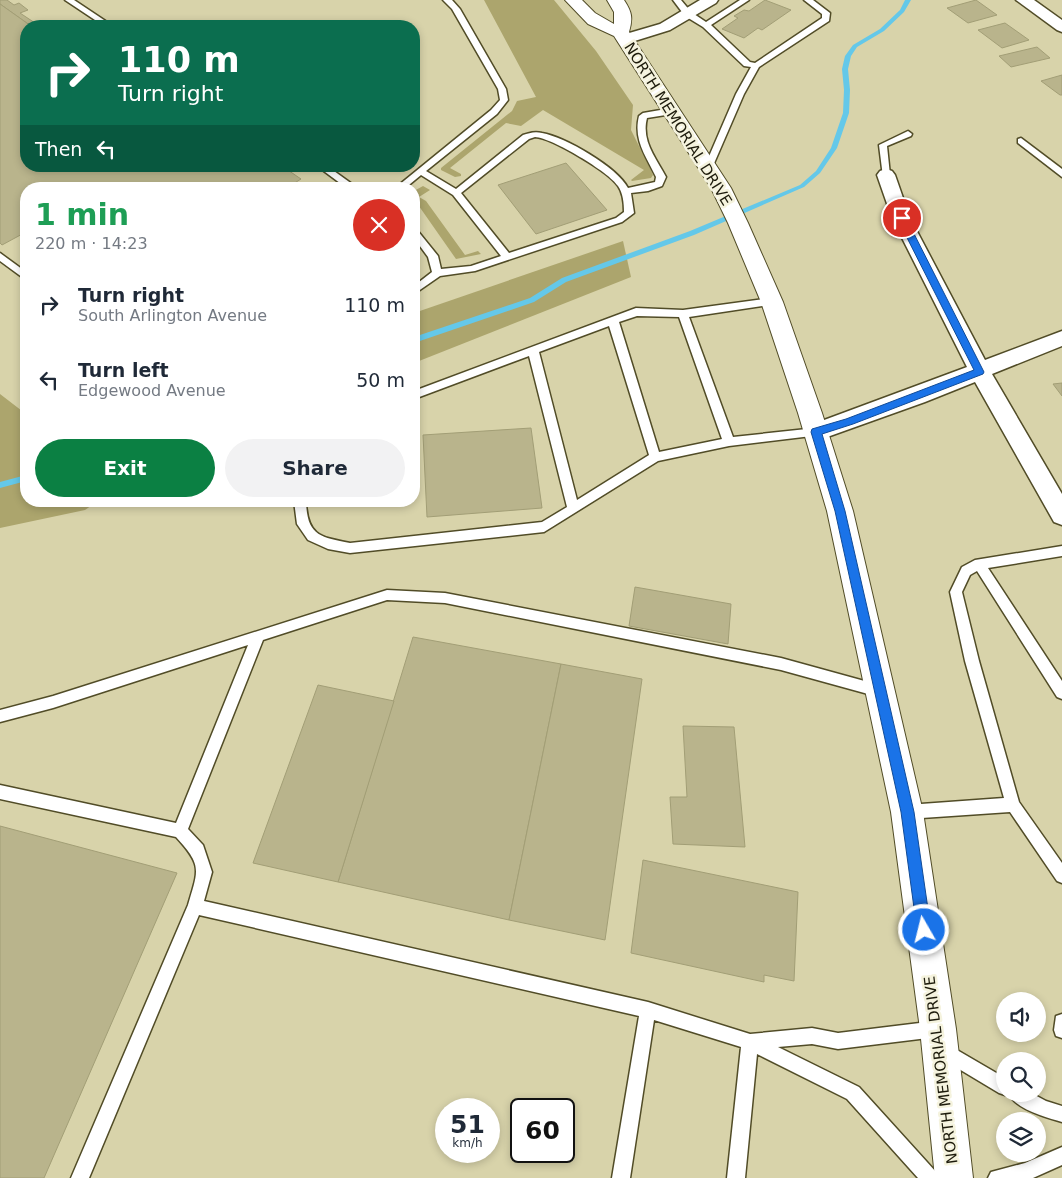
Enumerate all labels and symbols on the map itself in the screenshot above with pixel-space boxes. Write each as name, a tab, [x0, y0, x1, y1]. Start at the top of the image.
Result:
street label: NORTH MEMORIAL DRIVE	[620, 39, 736, 209]
pin	[881, 197, 923, 239]
position arrow	[897, 903, 949, 955]
street label: NORTH MEMORIAL DRIVE	[921, 975, 961, 1165]
speed limit sign: 60	[510, 1098, 575, 1163]

